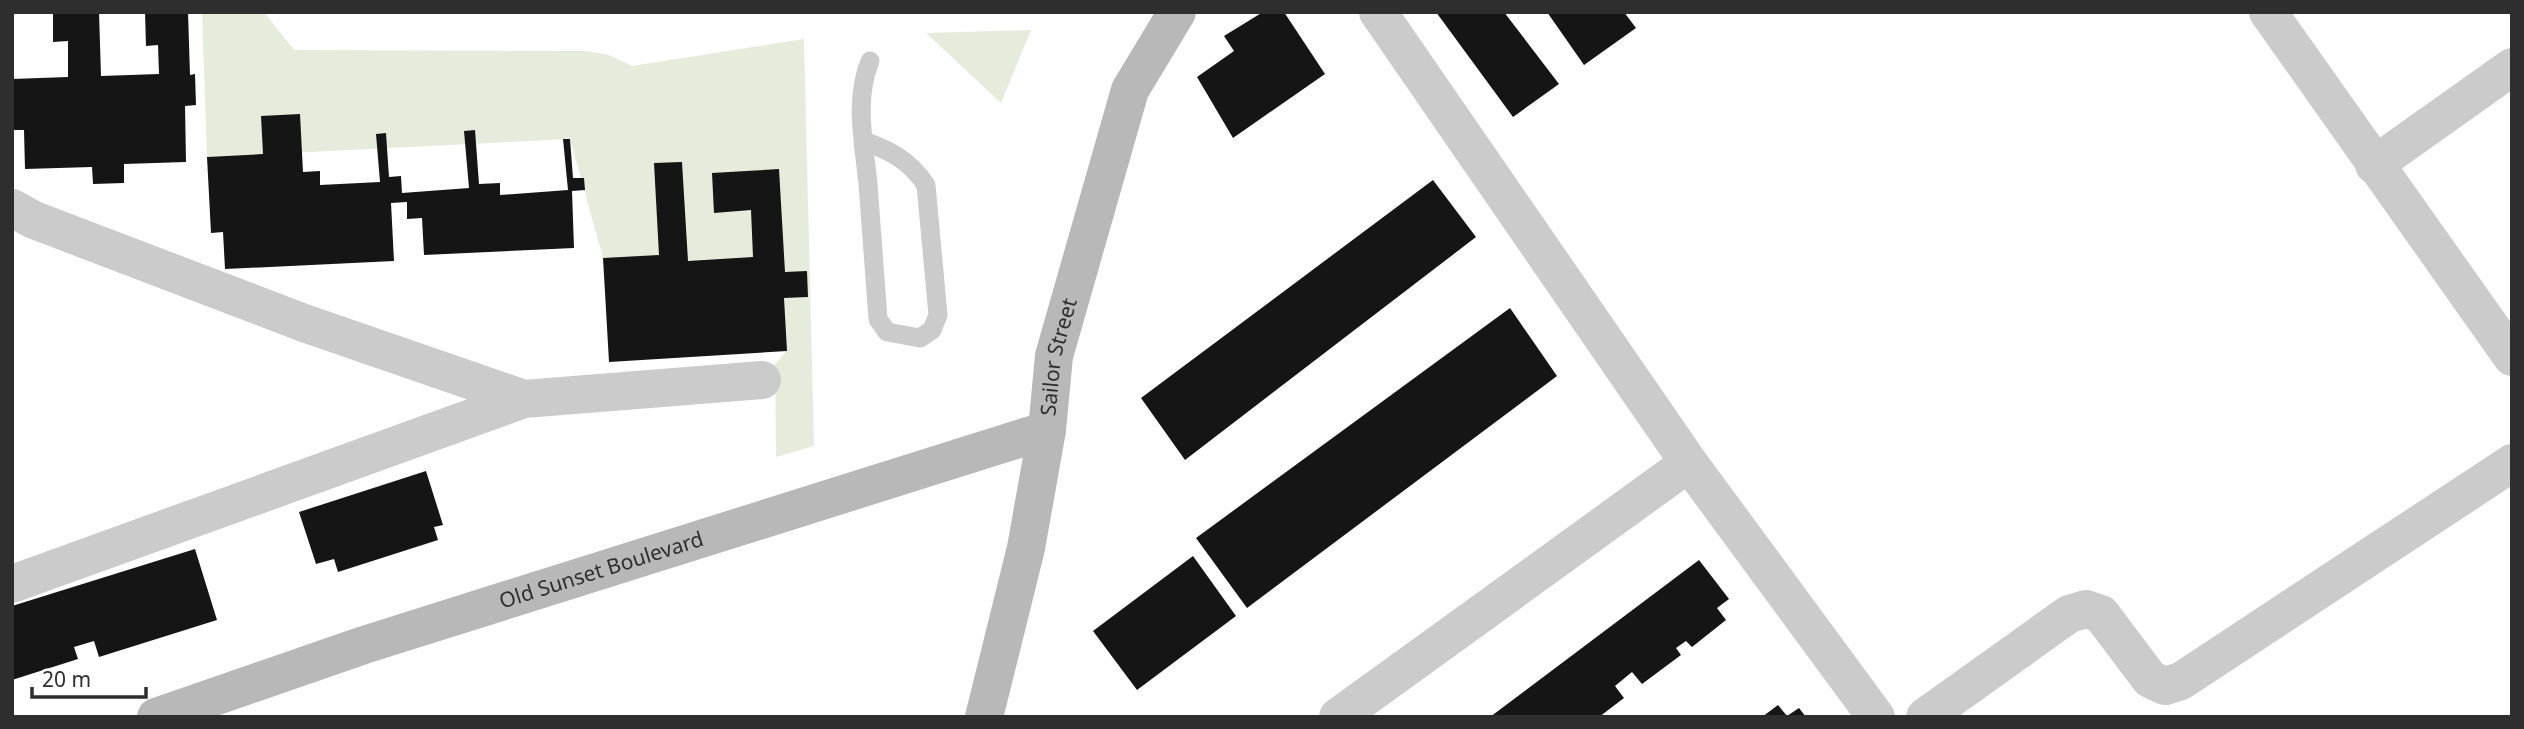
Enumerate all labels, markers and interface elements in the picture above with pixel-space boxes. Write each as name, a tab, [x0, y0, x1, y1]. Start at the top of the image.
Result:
street label: Sailor Street	[1033, 294, 1083, 417]
street label: Old Sunset Boulevard	[496, 524, 707, 615]
scale bar	[32, 656, 145, 700]
text: 20 m	[42, 665, 91, 693]

